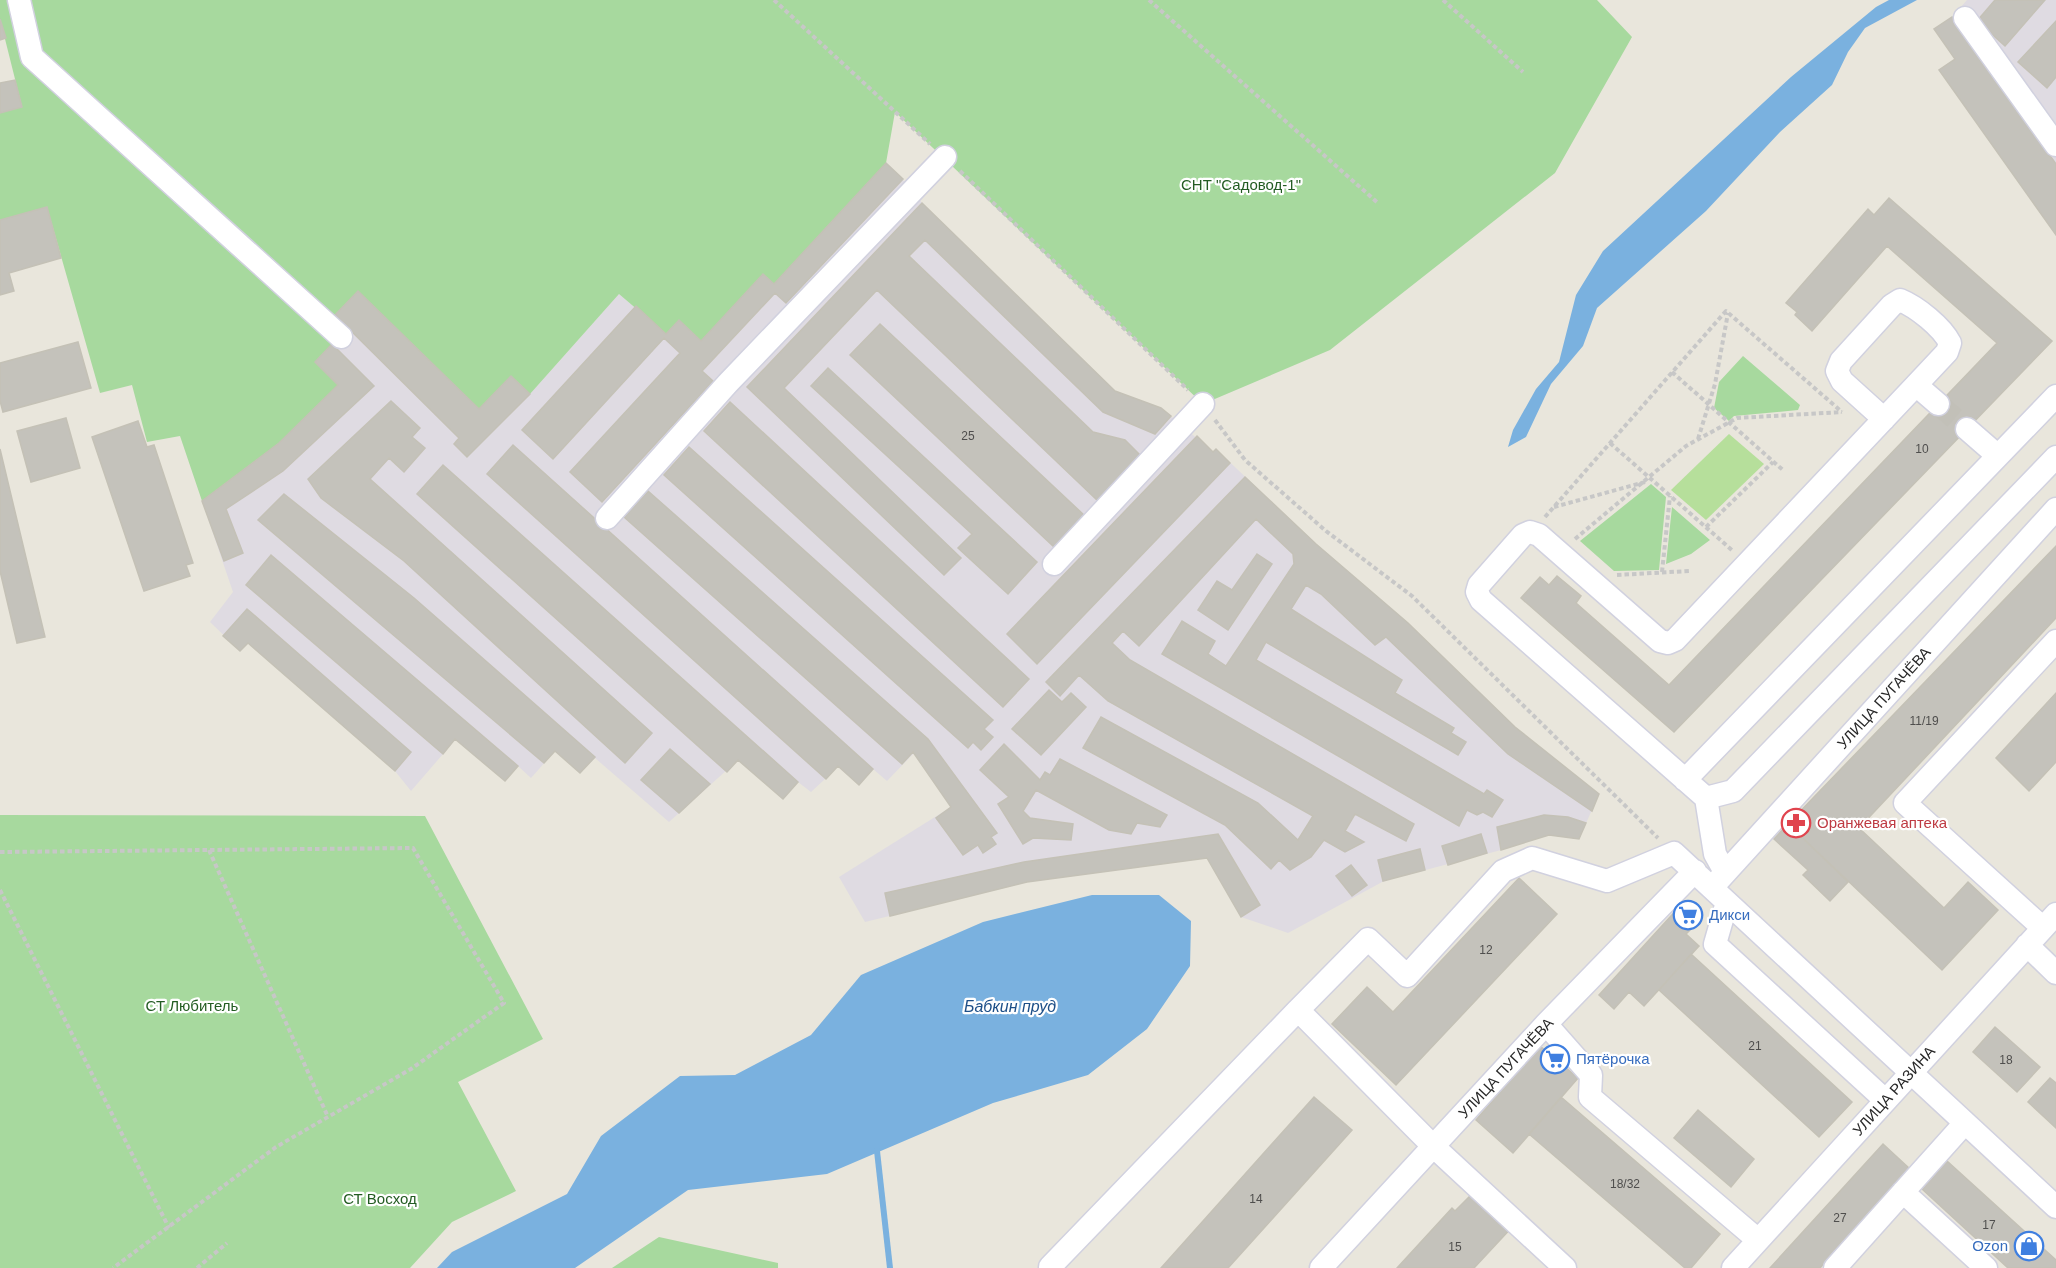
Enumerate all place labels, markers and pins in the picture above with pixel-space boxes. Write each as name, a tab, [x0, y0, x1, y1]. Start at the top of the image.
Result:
pharmacy icon: Оранжевая аптека	[1780, 807, 1812, 839]
place label: Оранжевая аптека	[1817, 814, 1948, 831]
supermarket icon: Дикси	[1672, 899, 1704, 931]
place label: Дикси	[1709, 906, 1750, 923]
supermarket icon: Пятёрочка	[1539, 1043, 1571, 1075]
place label: Пятёрочка	[1576, 1050, 1650, 1067]
shop icon: Ozon	[2013, 1230, 2045, 1262]
place label: Ozon	[1972, 1237, 2008, 1254]

